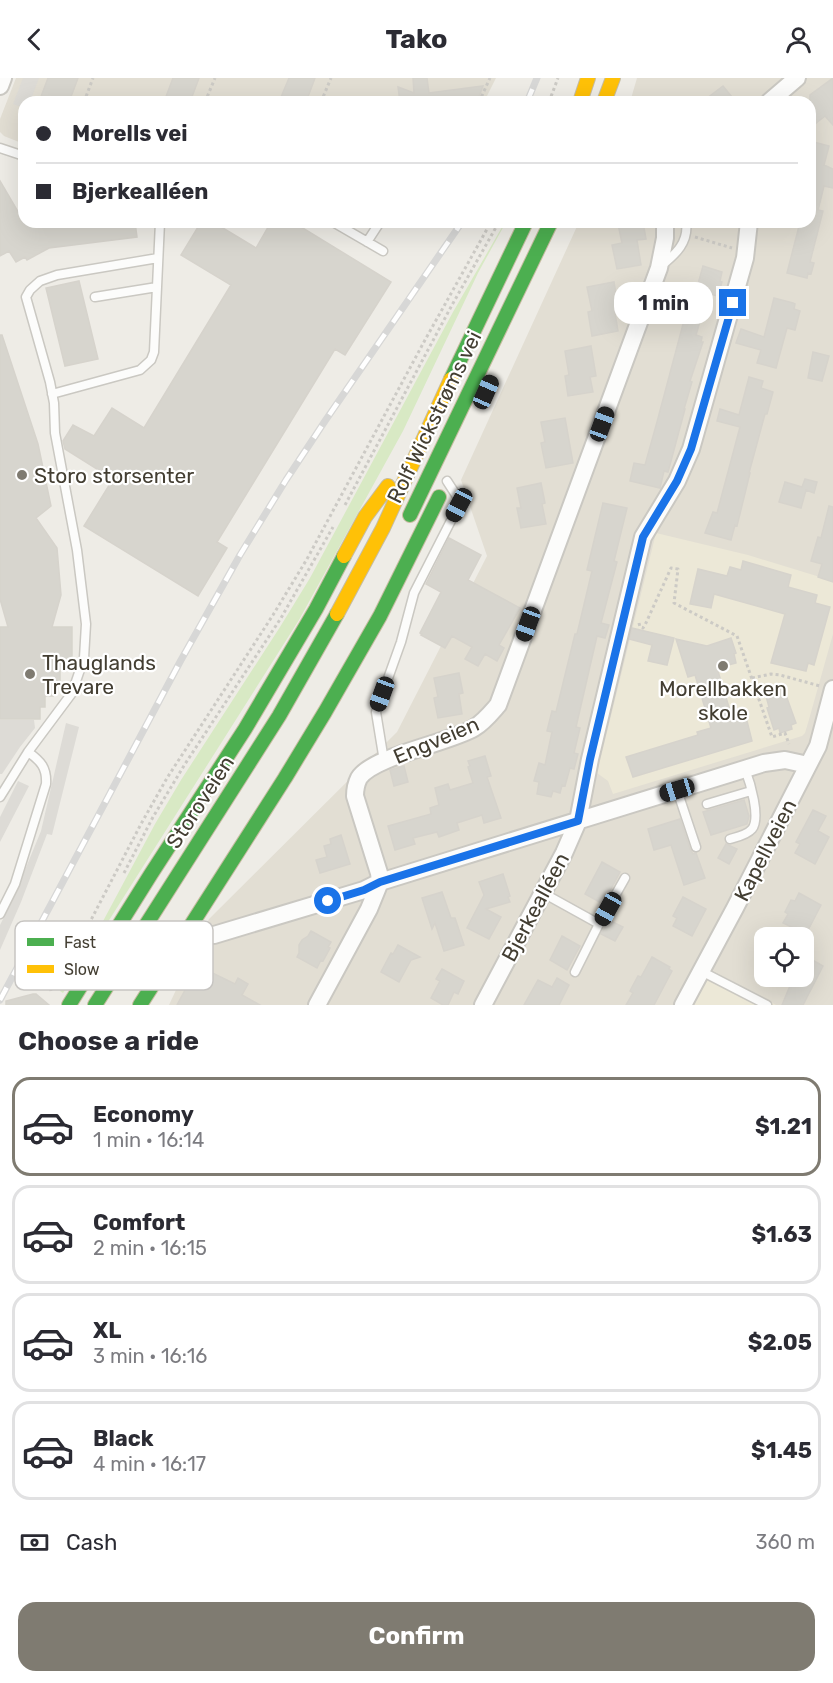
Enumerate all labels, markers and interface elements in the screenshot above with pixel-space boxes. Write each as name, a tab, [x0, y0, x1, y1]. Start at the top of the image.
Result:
icon: back	[18, 23, 51, 56]
text: Tako	[385, 23, 448, 55]
icon: person	[782, 23, 815, 56]
text: Morells vei	[72, 120, 188, 147]
text: Bjerkealléen	[72, 178, 209, 205]
callout: 1 min	[613, 282, 712, 324]
route end	[719, 289, 746, 316]
text: 1 min	[638, 291, 689, 315]
street label: Rolf Wickstrøms vei	[382, 327, 486, 507]
car	[470, 372, 502, 412]
car	[587, 404, 617, 444]
place label: Storo storsenter	[34, 463, 194, 488]
marker: Storo storsenter	[15, 468, 29, 482]
car	[443, 485, 475, 525]
car	[513, 604, 543, 644]
place label: Thauglands Trevare	[42, 650, 156, 699]
marker: Morellbakken skole	[716, 659, 730, 673]
marker: Thauglands Trevare	[23, 667, 37, 681]
car	[367, 674, 397, 714]
place label: Morellbakken skole	[659, 676, 787, 725]
street label: Engveien	[389, 711, 483, 769]
street label: Storoveien	[161, 751, 239, 853]
car	[657, 776, 697, 804]
street label: Kapellveien	[729, 795, 801, 905]
street label: Bjerkealléen	[496, 848, 574, 966]
route start	[314, 887, 341, 914]
car	[591, 889, 625, 929]
legend	[15, 921, 213, 990]
map controls	[754, 927, 814, 987]
button: locate	[754, 927, 814, 987]
text: Fast	[64, 933, 96, 952]
text: Slow	[64, 960, 100, 979]
text: Choose a ride	[18, 1025, 199, 1057]
icon: car	[21, 1100, 75, 1154]
text: Economy	[93, 1101, 194, 1128]
text: $1.21	[755, 1113, 812, 1140]
text: 1 min · 16:14	[93, 1128, 204, 1152]
icon: car	[21, 1208, 75, 1262]
text: Comfort	[93, 1209, 185, 1236]
text: $1.63	[751, 1221, 812, 1248]
text: 2 min · 16:15	[93, 1236, 207, 1260]
icon: car	[21, 1316, 75, 1370]
text: XL	[93, 1317, 121, 1344]
text: $2.05	[748, 1329, 812, 1356]
text: 3 min · 16:16	[93, 1344, 207, 1368]
icon: car	[21, 1424, 75, 1478]
text: Black	[93, 1425, 154, 1452]
text: $1.45	[751, 1437, 812, 1464]
text: 4 min · 16:17	[93, 1452, 206, 1476]
icon: cash	[18, 1526, 51, 1559]
text: Cash	[66, 1529, 117, 1556]
text: 360 m	[756, 1530, 815, 1554]
button: Confirm	[18, 1602, 815, 1671]

